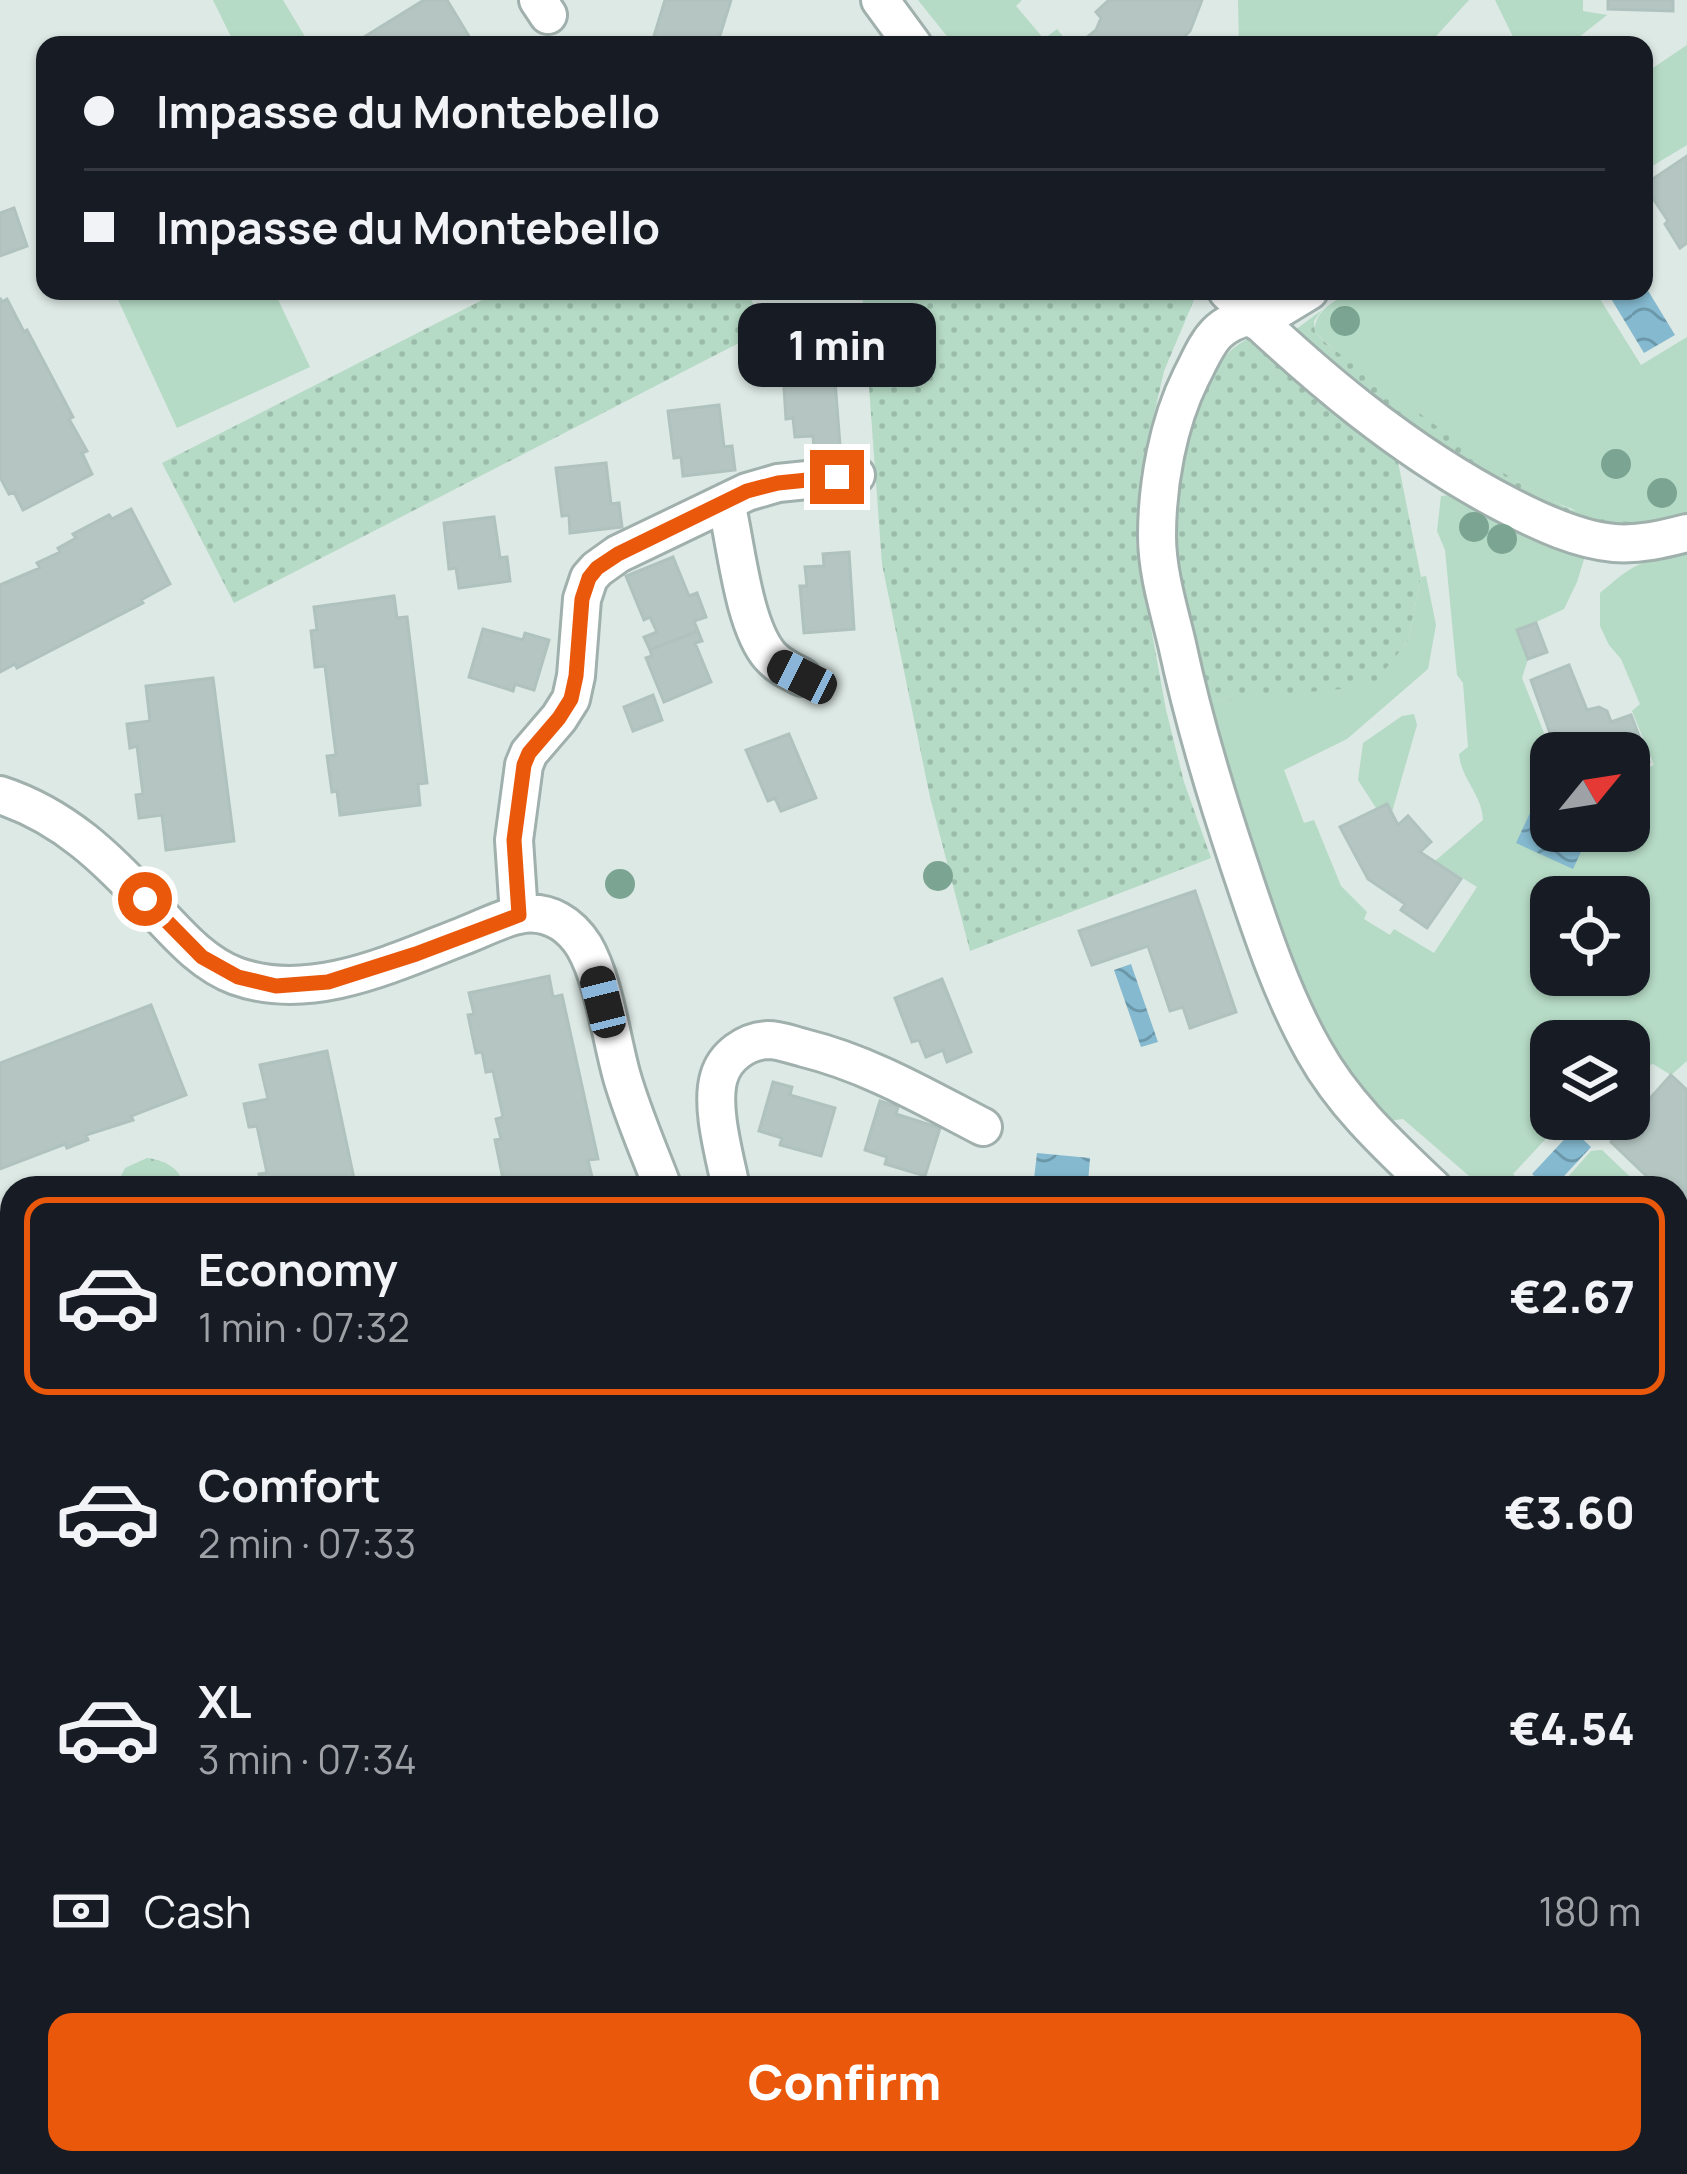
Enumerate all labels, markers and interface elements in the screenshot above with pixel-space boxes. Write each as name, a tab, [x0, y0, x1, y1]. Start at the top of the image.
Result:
text: Impasse du Montebello	[156, 80, 660, 142]
text: Impasse du Montebello	[156, 196, 660, 258]
callout: 1 min	[738, 303, 936, 387]
text: 1 min	[788, 318, 886, 372]
route end	[810, 450, 864, 504]
car	[762, 645, 842, 709]
north arrow	[1530, 732, 1650, 852]
map controls	[1530, 732, 1650, 1140]
route start	[118, 872, 172, 926]
button: locate	[1530, 876, 1650, 996]
car	[577, 963, 629, 1041]
button: layers	[1530, 1020, 1650, 1140]
text: Economy	[198, 1238, 398, 1300]
icon: car	[54, 1242, 162, 1350]
text: €2.67	[1510, 1265, 1635, 1327]
text: 1 min · 07:32	[198, 1300, 410, 1354]
text: Comfort	[198, 1454, 381, 1516]
icon: car	[54, 1458, 162, 1566]
text: €3.60	[1504, 1481, 1635, 1543]
text: 2 min · 07:33	[198, 1516, 416, 1570]
text: XL	[198, 1670, 252, 1732]
icon: car	[54, 1674, 162, 1782]
text: €4.54	[1509, 1697, 1635, 1759]
text: 3 min · 07:34	[198, 1732, 417, 1786]
icon: cash	[48, 1878, 114, 1944]
text: Cash	[144, 1880, 252, 1942]
text: 180 m	[1538, 1884, 1641, 1938]
button: Confirm	[48, 2013, 1641, 2151]

